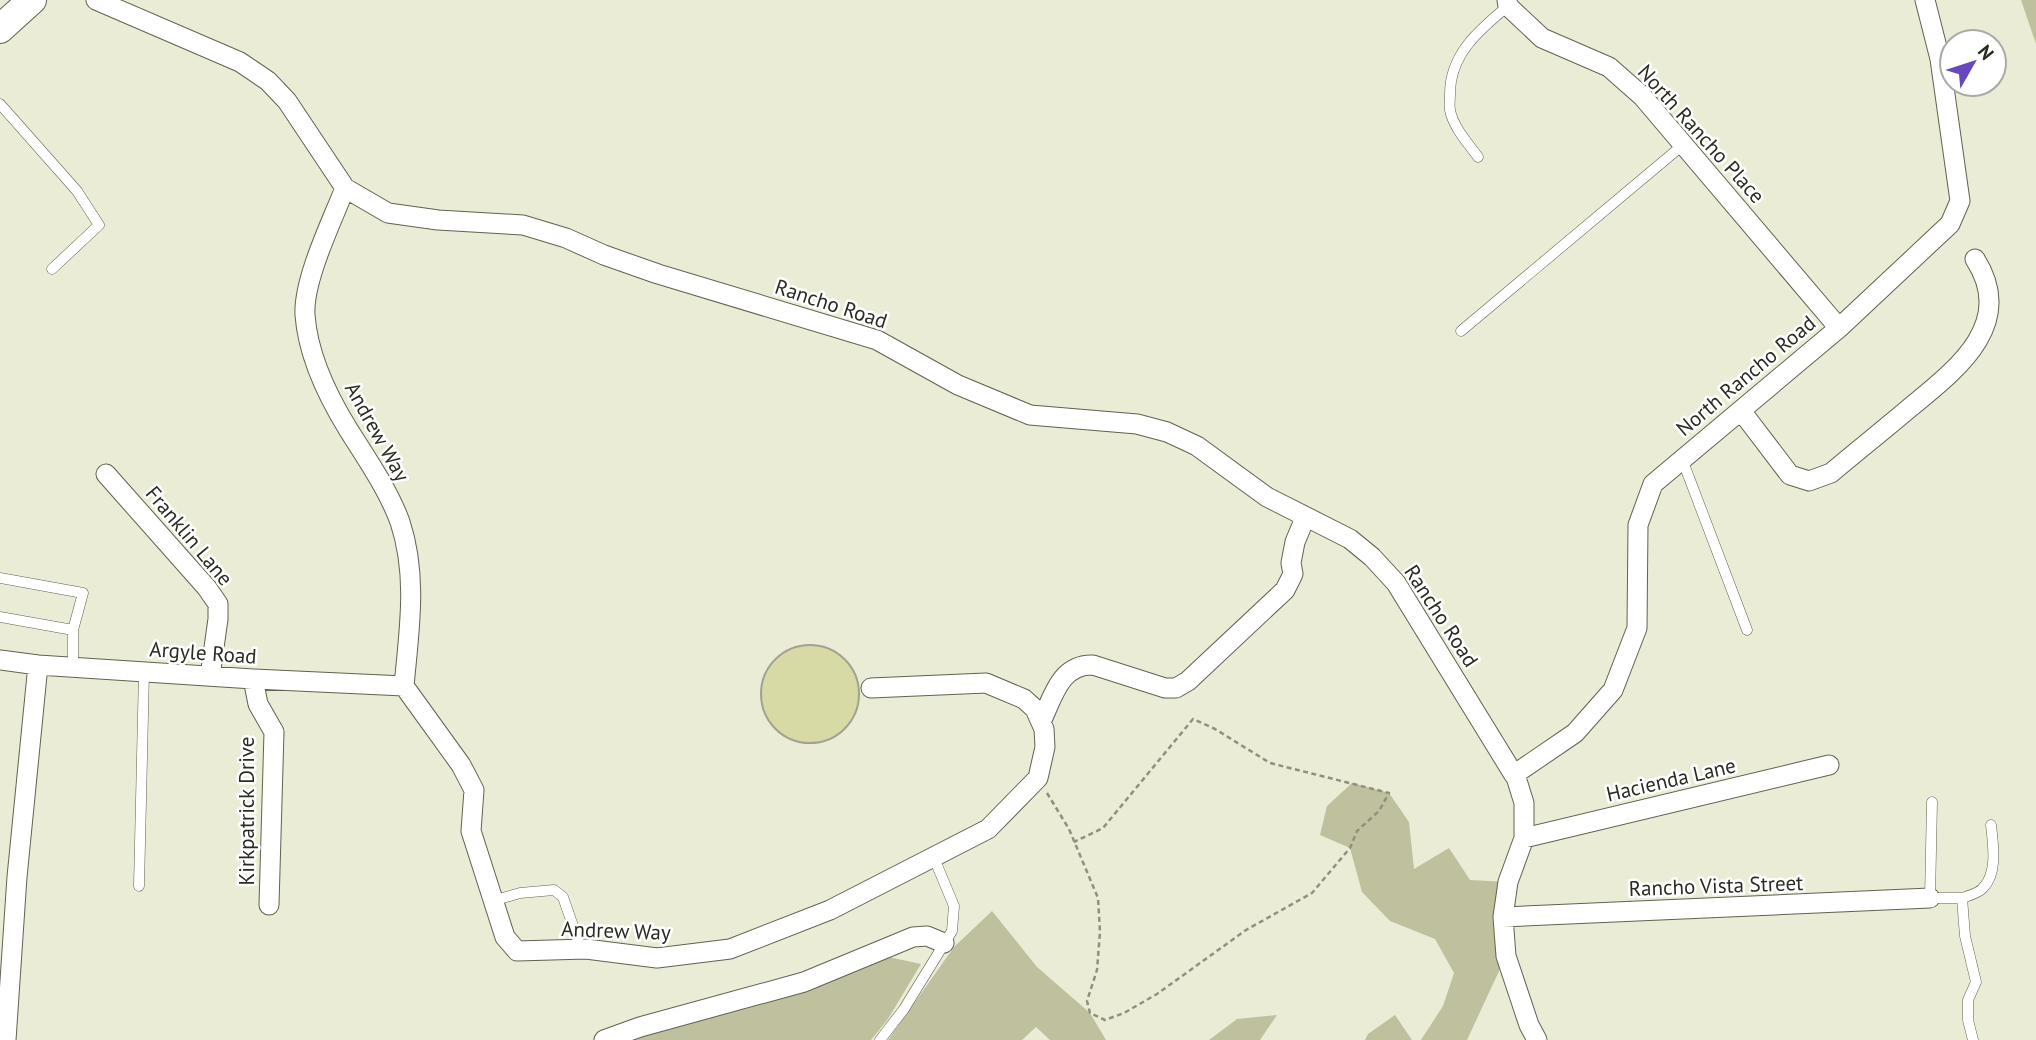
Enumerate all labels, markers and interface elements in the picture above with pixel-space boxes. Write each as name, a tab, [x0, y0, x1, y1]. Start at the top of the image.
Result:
north arrow	[1938, 28, 2008, 98]
text: N	[1973, 40, 1999, 65]
street label: North Rancho Place	[1632, 59, 1771, 209]
street label: Rancho Road	[772, 273, 891, 334]
street label: North Rancho Road	[1670, 309, 1821, 442]
street label: Andrew Way	[339, 377, 416, 486]
street label: Franklin Lane	[140, 480, 239, 591]
street label: Rancho Road	[1398, 560, 1484, 672]
street label: Argyle Road	[149, 635, 258, 670]
street label: Kirkpatrick Drive	[233, 737, 260, 885]
street label: Hacienda Lane	[1603, 751, 1738, 808]
street label: Rancho Vista Street	[1628, 869, 1804, 902]
street label: Andrew Way	[561, 915, 671, 946]

